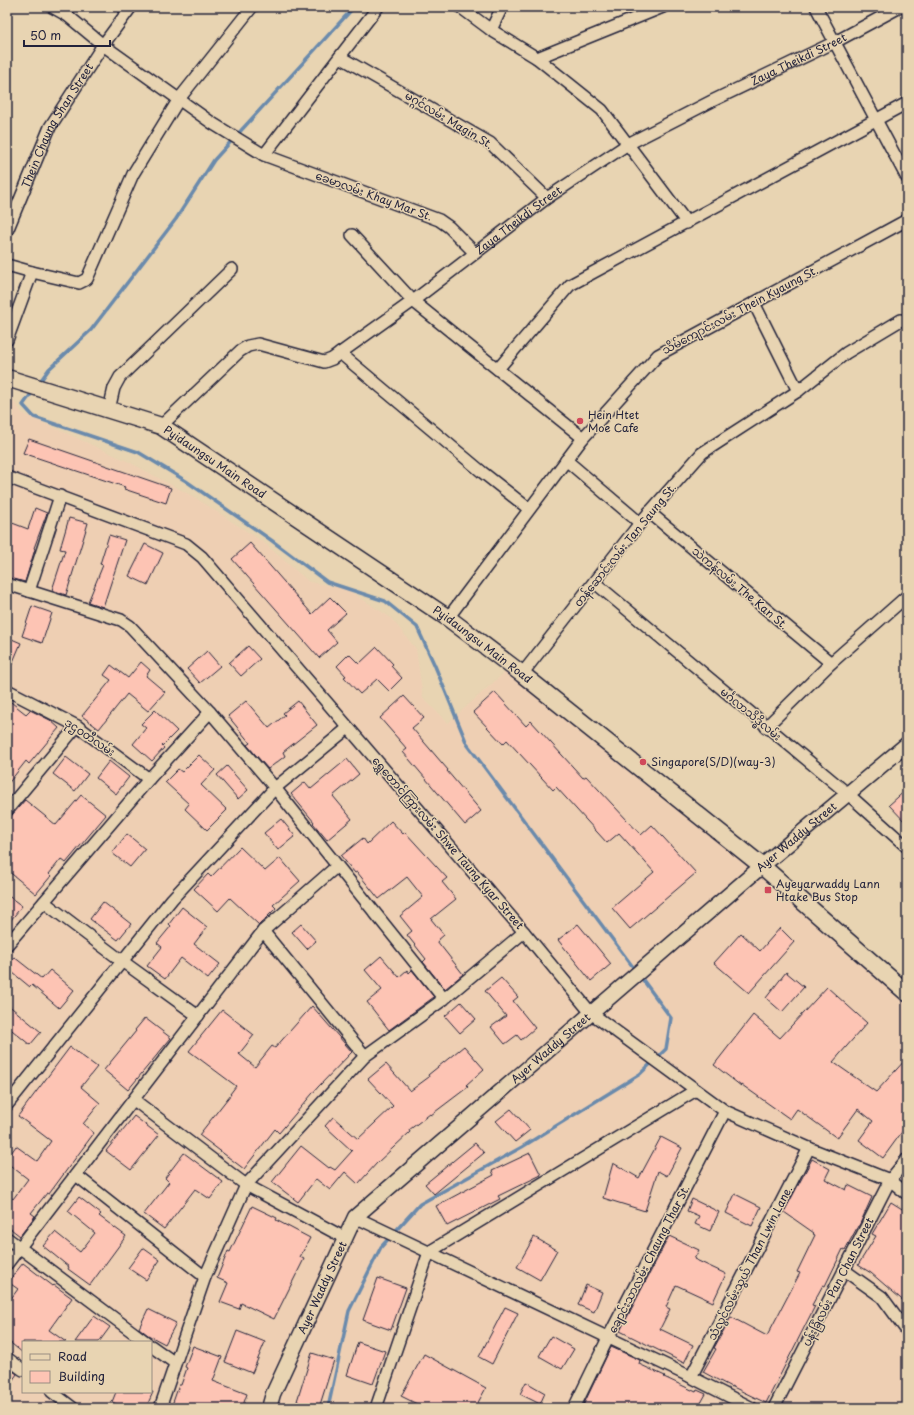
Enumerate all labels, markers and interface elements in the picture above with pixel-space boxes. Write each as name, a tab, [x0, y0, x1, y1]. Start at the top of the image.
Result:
scale bar	[24, 22, 110, 48]
text: 50 m	[30, 26, 61, 44]
street label: Zaya Theikdi Street	[748, 28, 850, 89]
street label: Thein Chaung Shan Street	[17, 59, 97, 190]
street label: မဂ္ဂင်လမ်း Magin St.	[401, 86, 497, 154]
street label: ခေမာလမ်း Khay Mar St.	[313, 167, 435, 225]
street label: Zaya Theikdi Street	[471, 181, 565, 258]
street label: သိမ်ကျောင်းလမ်း Thein Kyaung St.	[659, 261, 821, 359]
place label: Hein Htet Moe Cafe	[588, 406, 640, 436]
marker: Hein Htet Moe Cafe	[575, 416, 585, 426]
street label: Pyidaungsu Main Road	[160, 421, 270, 502]
street label: တန်ဆောင်းလမ်း Tan Saung St.	[569, 479, 681, 611]
street label: သဲကန်လမ်း The Kan St.	[688, 542, 792, 634]
street label: Pyidaungsu Main Road	[430, 601, 536, 687]
street label: မင်္ဂလာသိဒ္ဓိလမ်း	[716, 683, 786, 745]
street label: ဒုဌဝတီလမ်း	[61, 713, 119, 761]
street label: ရွှေတောင်ကြားလမ်း Shwe Taung Kyar Street	[368, 753, 529, 934]
place label: Singapore(S/D)(way-3)	[651, 753, 776, 770]
marker: Singapore(S/D)(way-3)	[638, 757, 648, 767]
street label: Ayer Waddy Street	[752, 798, 840, 876]
place label: Ayeyarwaddy Lann Htake Bus Stop	[776, 875, 880, 905]
marker: Ayeyarwaddy Lann Htake Bus Stop	[763, 885, 773, 895]
street label: Ayer Waddy Street	[507, 1008, 594, 1087]
street label: ချောင်းသာလမ်း Chaung Thar St.	[604, 1182, 694, 1336]
street label: သံလွင်လမ်းသွယ် Than Lwin Lane.	[703, 1182, 797, 1344]
street label: ပန်းခြံလမ်း Pan Chan Street	[798, 1214, 879, 1350]
street label: Ayer Waddy Street	[293, 1238, 351, 1336]
legend	[22, 1341, 152, 1393]
text: Road	[58, 1347, 87, 1365]
text: Building	[58, 1367, 105, 1385]

